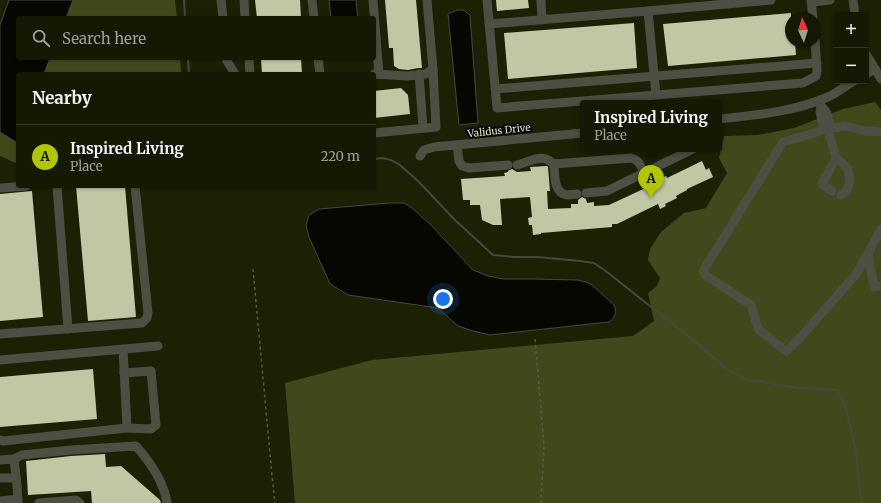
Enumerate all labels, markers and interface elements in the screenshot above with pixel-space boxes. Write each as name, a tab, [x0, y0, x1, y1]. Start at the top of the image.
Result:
north arrow	[785, 12, 821, 48]
map controls	[833, 12, 869, 84]
button: +	[833, 12, 869, 48]
search box	[16, 16, 376, 60]
icon: search	[30, 27, 52, 49]
text: Search here	[62, 29, 146, 48]
button: −	[833, 48, 869, 84]
text: Nearby	[32, 87, 92, 109]
popup	[580, 100, 722, 152]
text: Inspired Living	[594, 108, 708, 127]
street label: Validus Drive	[466, 121, 531, 140]
text: Place	[594, 127, 627, 144]
text: Inspired Living	[70, 139, 184, 158]
text: A	[40, 148, 50, 165]
text: 220 m	[321, 148, 360, 165]
text: Place	[70, 158, 103, 175]
pin: A	[638, 165, 664, 198]
your location	[433, 289, 453, 309]

